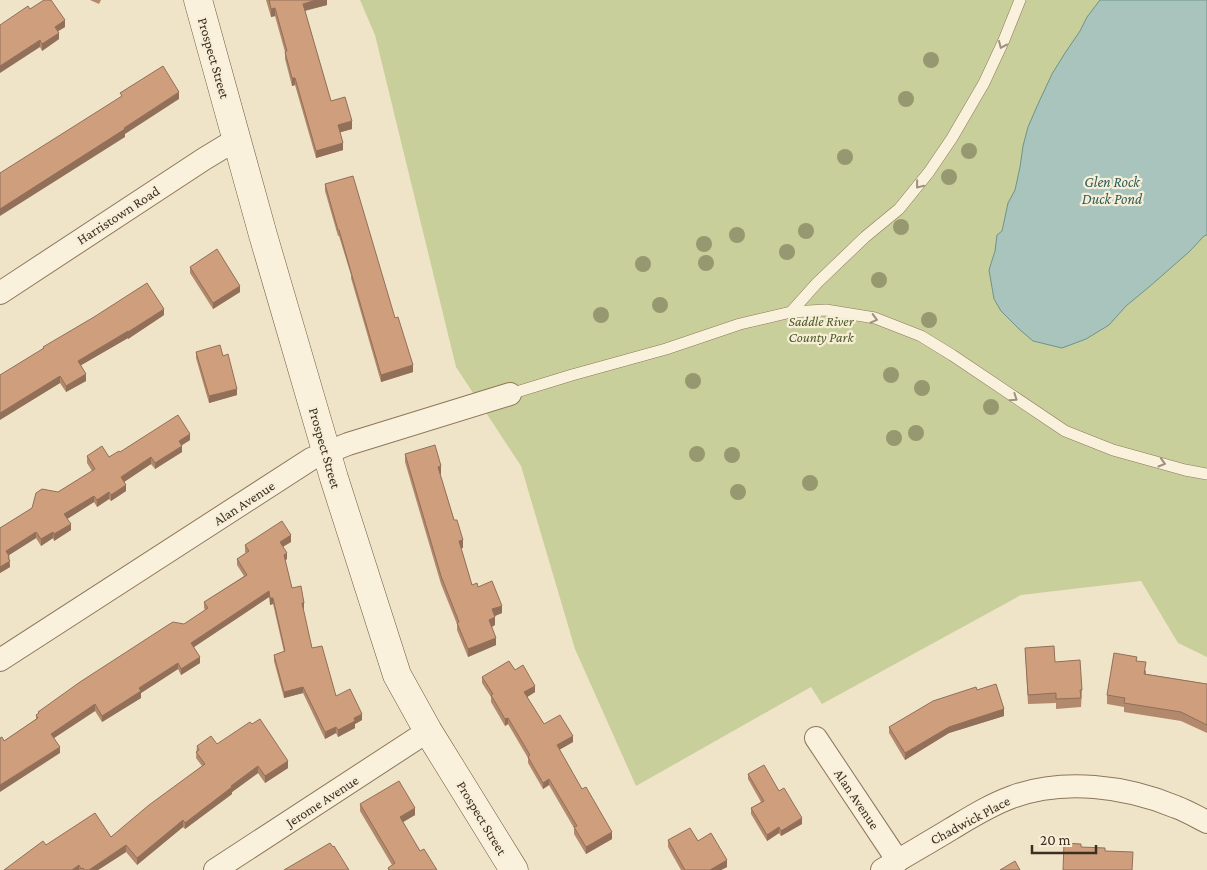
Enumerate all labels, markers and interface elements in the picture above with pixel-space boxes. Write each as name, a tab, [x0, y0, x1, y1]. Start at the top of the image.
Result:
street label: Prospect Street	[195, 16, 233, 101]
one-way arrow	[997, 40, 1008, 49]
water label: Glen Rock Duck Pond	[1082, 174, 1143, 207]
one-way arrow	[917, 179, 925, 188]
street label: Harristown Road	[74, 182, 163, 248]
park label: Saddle River County Park	[788, 313, 855, 345]
one-way arrow	[869, 313, 877, 323]
one-way arrow	[1009, 392, 1018, 401]
street label: Prospect Street	[306, 406, 344, 491]
one-way arrow	[1157, 458, 1165, 468]
street label: Alan Avenue	[210, 477, 278, 529]
street label: Alan Avenue	[831, 766, 883, 832]
street label: Jerome Avenue	[281, 772, 361, 831]
street label: Prospect Street	[454, 778, 511, 858]
street label: Chadwick Place	[928, 792, 1012, 848]
scale bar	[1032, 822, 1096, 854]
text: 20 m	[1040, 832, 1071, 848]

